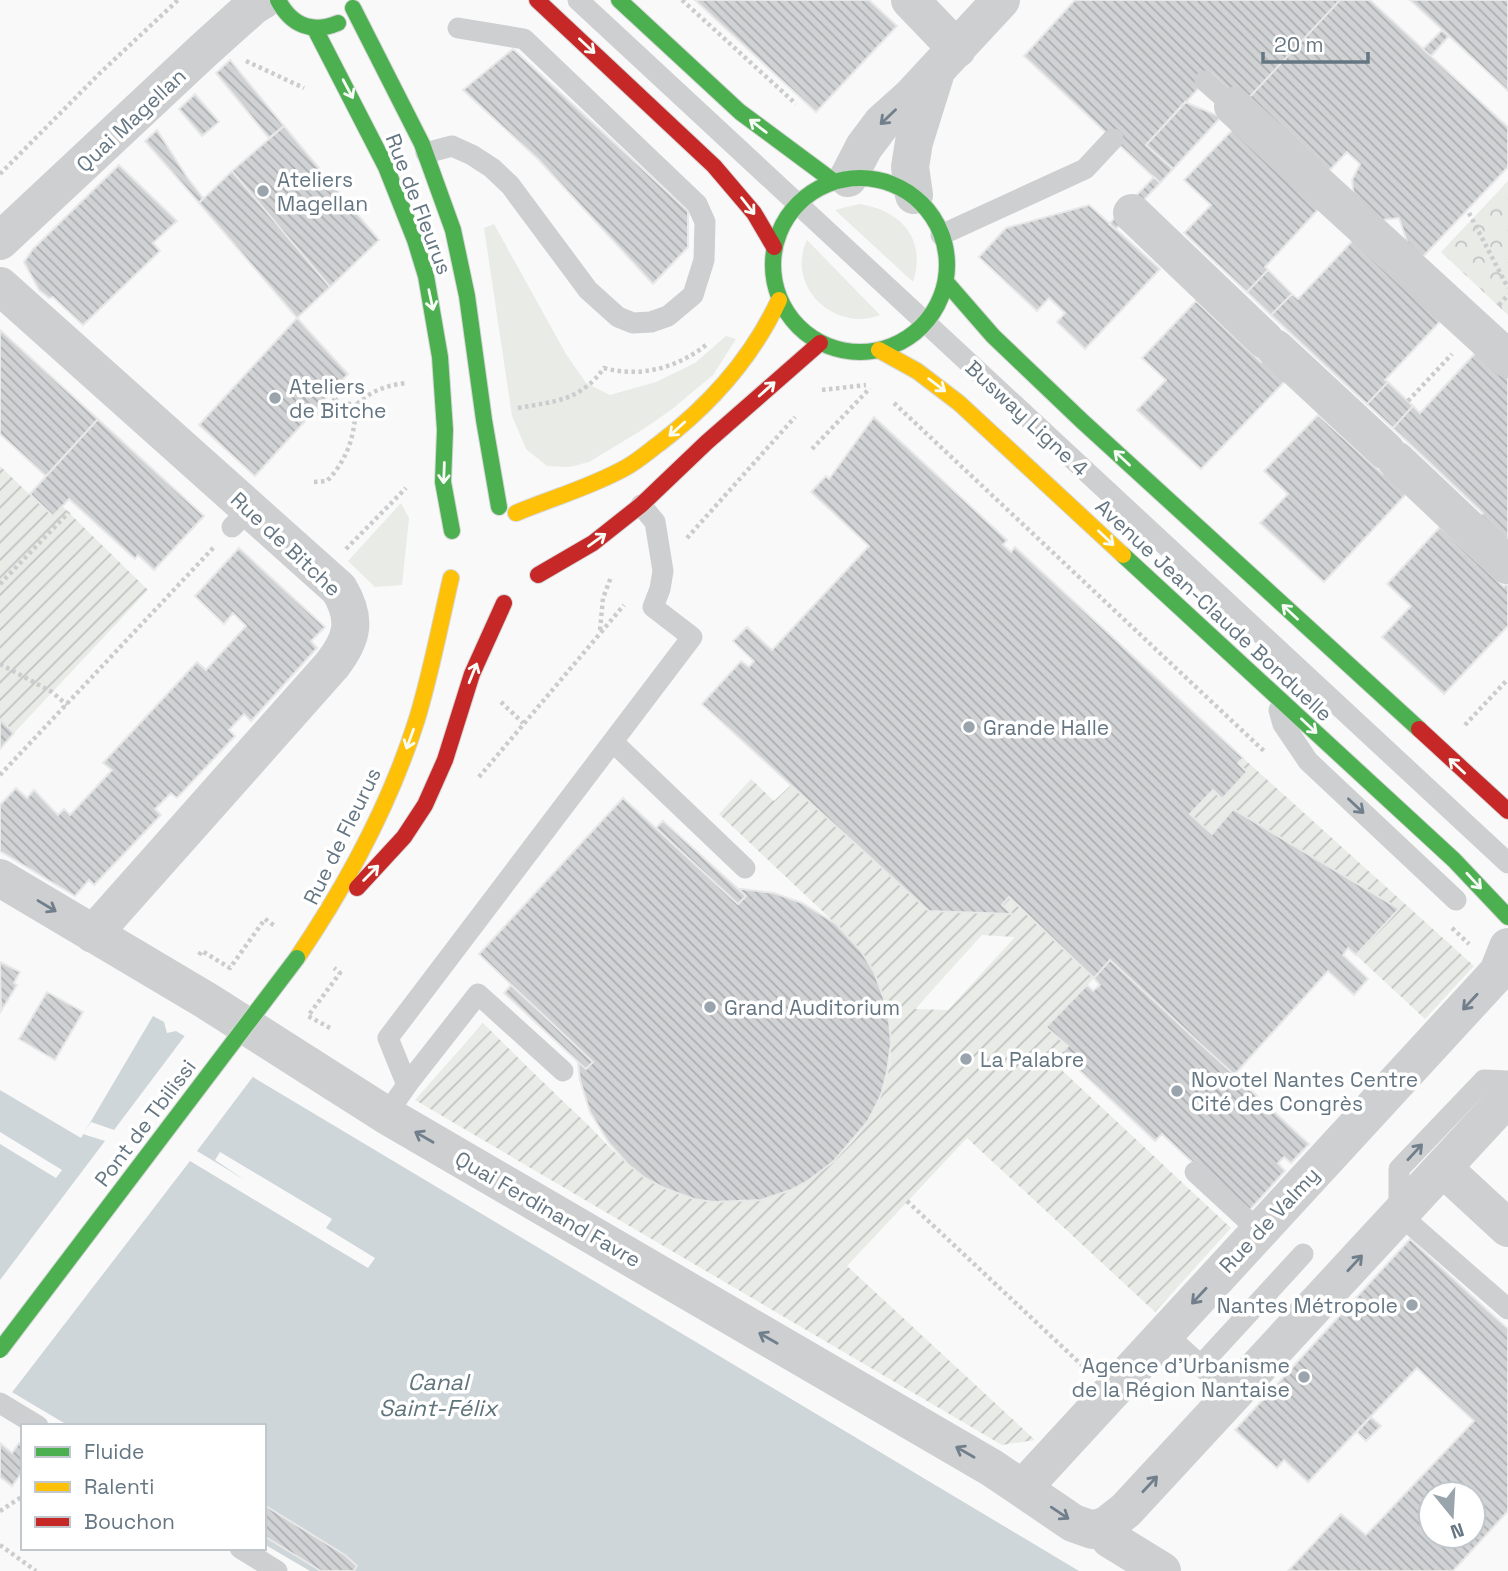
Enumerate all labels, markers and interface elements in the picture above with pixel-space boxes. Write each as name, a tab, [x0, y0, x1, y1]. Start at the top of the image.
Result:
scale bar	[1263, 21, 1368, 65]
text: 20 m	[1274, 31, 1324, 58]
one-way arrow	[578, 38, 595, 55]
street label: Quai Magellan	[70, 62, 192, 178]
one-way arrow	[342, 78, 355, 99]
one-way arrow	[880, 109, 897, 126]
one-way arrow	[750, 119, 768, 134]
street label: Rue de Fleurus	[380, 130, 458, 278]
place label: Ateliers Magellan	[277, 166, 368, 217]
marker: Ateliers Magellan	[255, 183, 271, 199]
one-way arrow	[741, 197, 756, 215]
one-way arrow	[425, 288, 439, 311]
street label: Busway Ligne 4	[960, 354, 1094, 482]
place label: Ateliers de Bitche	[289, 373, 387, 424]
one-way arrow	[927, 378, 946, 392]
one-way arrow	[758, 381, 775, 398]
marker: Ateliers de Bitche	[267, 390, 283, 406]
one-way arrow	[668, 421, 686, 437]
one-way arrow	[1114, 449, 1131, 466]
one-way arrow	[438, 461, 451, 484]
street label: Rue de Bitche	[225, 486, 347, 602]
street label: Avenue Jean-Claude Bonduelle	[1090, 493, 1338, 727]
one-way arrow	[1097, 530, 1115, 546]
one-way arrow	[587, 533, 606, 548]
one-way arrow	[1282, 603, 1299, 620]
one-way arrow	[468, 663, 481, 685]
place label: Grande Halle	[983, 714, 1109, 741]
one-way arrow	[1300, 717, 1317, 734]
marker: Grande Halle	[961, 719, 977, 735]
one-way arrow	[403, 728, 415, 750]
one-way arrow	[1449, 757, 1466, 774]
street label: Rue de Fleurus	[297, 763, 387, 909]
one-way arrow	[1347, 798, 1364, 815]
one-way arrow	[363, 865, 380, 882]
one-way arrow	[1466, 873, 1483, 890]
one-way arrow	[36, 900, 56, 914]
one-way arrow	[1461, 993, 1478, 1010]
place label: Grand Auditorium	[724, 994, 900, 1021]
marker: Grand Auditorium	[702, 999, 718, 1015]
place label: La Palabre	[980, 1046, 1084, 1073]
marker: La Palabre	[958, 1051, 974, 1067]
street label: Pont de Tbilissi	[88, 1054, 202, 1192]
place label: Novotel Nantes Centre Cité des Congrès	[1191, 1066, 1418, 1117]
marker: Novotel Nantes Centre Cité des Congrès	[1169, 1083, 1185, 1099]
one-way arrow	[414, 1130, 434, 1144]
one-way arrow	[1406, 1144, 1423, 1161]
street label: Quai Ferdinand Favre	[450, 1145, 646, 1273]
street label: Rue de Valmy	[1213, 1161, 1325, 1279]
one-way arrow	[1346, 1255, 1363, 1272]
one-way arrow	[1191, 1287, 1207, 1305]
place label: Nantes Métropole	[1217, 1292, 1398, 1319]
marker: Nantes Métropole	[1404, 1297, 1420, 1313]
one-way arrow	[759, 1330, 779, 1344]
place label: Agence d'Urbanisme de la Région Nantaise	[1072, 1352, 1290, 1403]
water label: Canal Saint-Félix	[379, 1367, 499, 1423]
marker: Agence d'Urbanisme de la Région Nantaise	[1296, 1369, 1312, 1385]
legend	[21, 1424, 266, 1550]
text: Fluide	[84, 1438, 144, 1465]
one-way arrow	[955, 1445, 975, 1459]
text: Ralenti	[84, 1473, 154, 1500]
one-way arrow	[1142, 1476, 1159, 1493]
north arrow	[1417, 1480, 1487, 1550]
one-way arrow	[1049, 1506, 1069, 1520]
text: Bouchon	[84, 1508, 175, 1535]
text: N	[1447, 1517, 1467, 1545]

